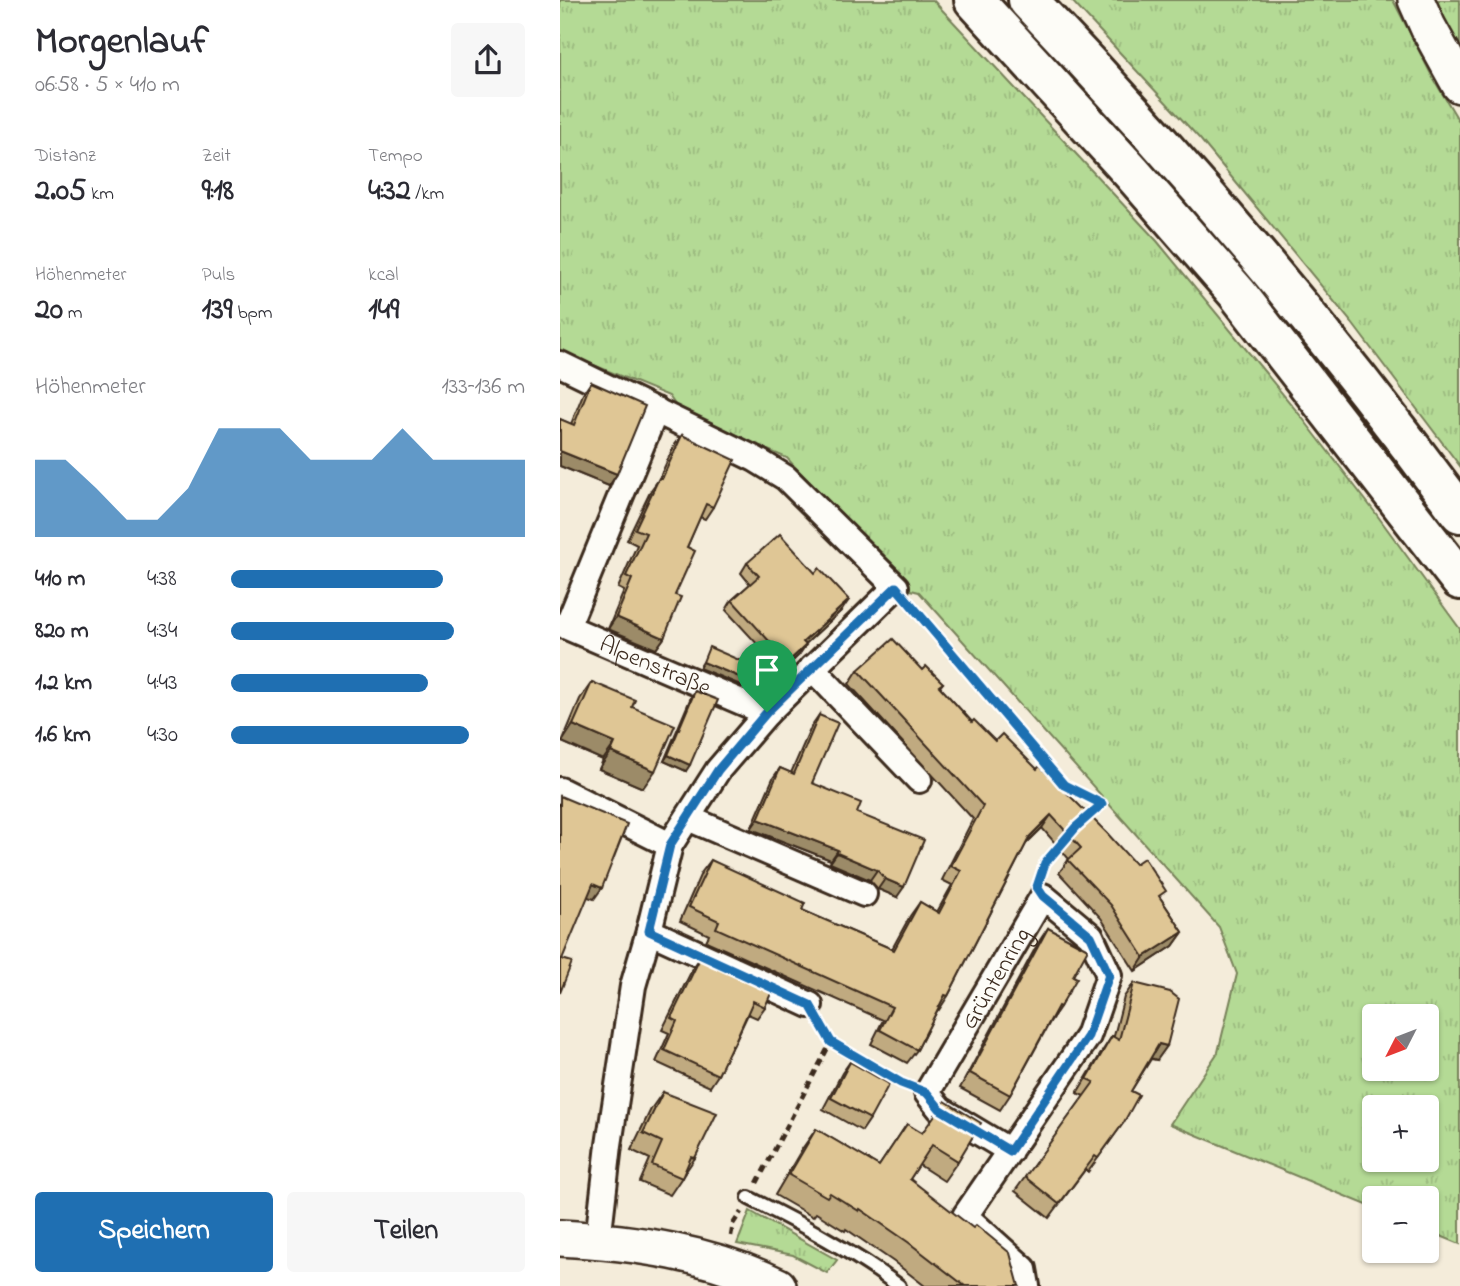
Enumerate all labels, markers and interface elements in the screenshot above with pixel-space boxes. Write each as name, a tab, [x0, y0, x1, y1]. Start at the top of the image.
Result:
text: Morgenlauf	[35, 15, 209, 71]
button: share	[451, 23, 525, 97]
text: 06:58 · 5 × 410 m	[35, 69, 180, 102]
text: Distanz	[35, 143, 96, 170]
text: Zeit	[202, 143, 231, 170]
text: Tempo	[368, 143, 423, 170]
text: 2.05	[35, 170, 86, 214]
text: 9:18	[202, 170, 234, 214]
text: 4:32	[368, 170, 411, 214]
text: km	[86, 181, 114, 208]
text: /km	[411, 181, 444, 208]
text: Höhenmeter	[35, 262, 126, 289]
text: Puls	[202, 262, 235, 289]
text: kcal	[368, 262, 399, 289]
text: 20	[35, 289, 63, 333]
text: 139	[202, 289, 233, 333]
text: 149	[368, 289, 399, 333]
text: m	[63, 300, 82, 327]
text: bpm	[233, 300, 273, 327]
text: Höhenmeter	[35, 371, 146, 404]
text: 133–136 m	[442, 371, 525, 404]
text: 410 m	[35, 563, 85, 596]
text: 4:38	[147, 563, 177, 596]
text: 820 m	[35, 615, 89, 648]
text: 4:34	[147, 615, 177, 648]
street label: Alpenstraße	[593, 628, 716, 707]
pin	[737, 640, 797, 712]
icon: arrive	[748, 651, 786, 689]
text: 1.2 km	[35, 667, 92, 700]
text: 4:43	[147, 667, 177, 700]
text: 1.6 km	[35, 719, 91, 752]
text: 4:30	[147, 719, 178, 752]
street label: Grüntenring	[953, 921, 1041, 1037]
north arrow	[1362, 1004, 1438, 1082]
map controls	[1362, 1004, 1439, 1263]
button: +	[1362, 1095, 1439, 1172]
button: −	[1362, 1186, 1439, 1263]
button: Speichern	[35, 1192, 273, 1272]
button: Teilen	[287, 1192, 525, 1272]

